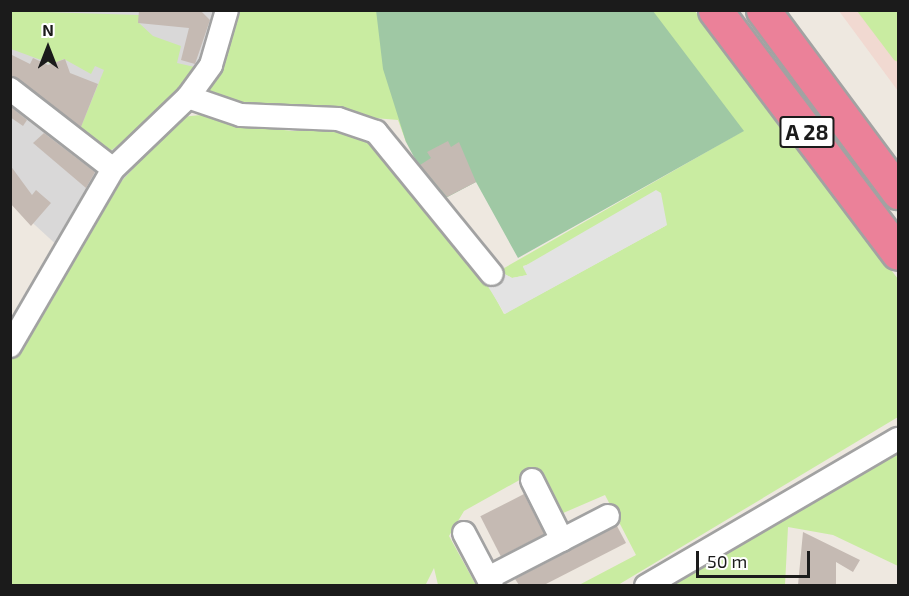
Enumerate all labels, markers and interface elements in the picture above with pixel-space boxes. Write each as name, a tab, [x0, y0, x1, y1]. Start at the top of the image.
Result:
north arrow	[18, 18, 78, 78]
text: N	[42, 20, 54, 39]
road number: A 28	[778, 114, 836, 150]
scale bar	[699, 539, 813, 577]
text: 50 m	[707, 550, 747, 572]

